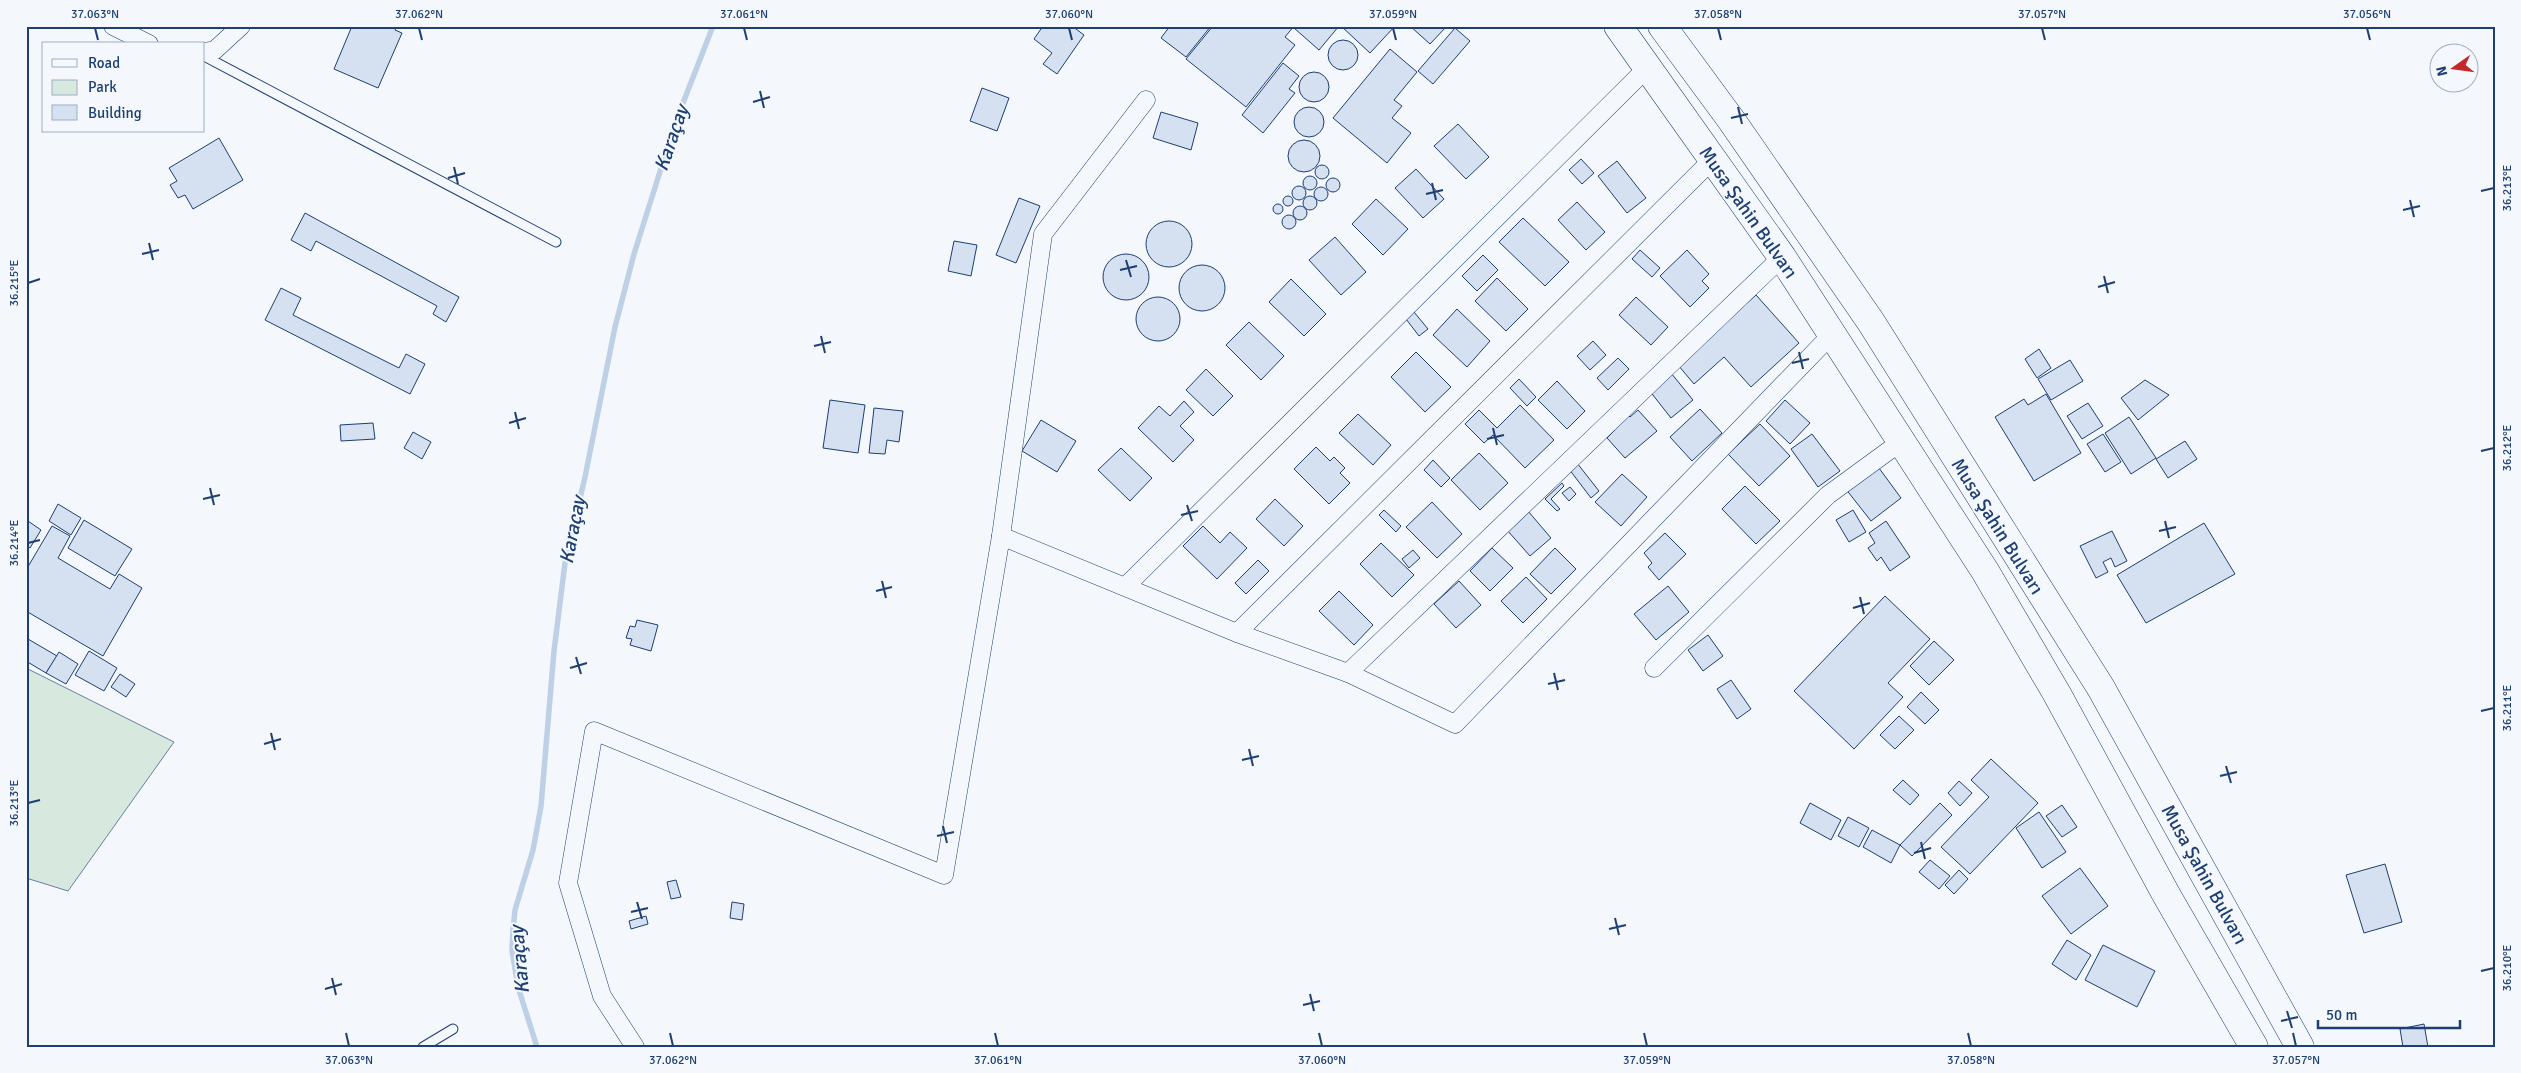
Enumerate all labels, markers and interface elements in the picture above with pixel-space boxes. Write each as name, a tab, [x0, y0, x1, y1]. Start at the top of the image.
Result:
text: 37.063°N	[71, 7, 119, 22]
text: 37.062°N	[395, 7, 443, 22]
text: 37.061°N	[720, 7, 768, 22]
text: 37.060°N	[1045, 7, 1093, 22]
text: 37.059°N	[1369, 7, 1417, 22]
text: 37.058°N	[1694, 7, 1742, 22]
text: 37.057°N	[2018, 7, 2066, 22]
text: 37.056°N	[2343, 7, 2391, 22]
legend	[42, 42, 205, 132]
north arrow	[2428, 42, 2478, 92]
text: Road	[88, 54, 120, 72]
text: N	[2432, 64, 2451, 78]
text: Park	[88, 78, 117, 96]
water label: Karaçay	[649, 99, 695, 174]
text: Building	[88, 104, 142, 122]
street label: Musa Şahin Bulvarı	[1694, 142, 1803, 283]
text: 36.213°E	[2500, 164, 2515, 211]
text: 36.215°E	[7, 259, 22, 306]
text: 36.212°E	[2500, 424, 2515, 471]
street label: Musa Şahin Bulvarı	[1946, 454, 2049, 599]
water label: Karaçay	[554, 492, 592, 566]
text: 36.214°E	[7, 519, 22, 566]
text: 36.211°E	[2500, 684, 2515, 731]
text: 36.213°E	[7, 779, 22, 826]
street label: Musa Şahin Bulvarı	[2156, 800, 2252, 949]
water label: Karaçay	[504, 922, 535, 995]
text: 36.210°E	[2500, 944, 2515, 991]
scale bar	[2318, 998, 2461, 1030]
text: 50 m	[2326, 1006, 2357, 1024]
text: 37.063°N	[325, 1053, 373, 1068]
text: 37.062°N	[649, 1053, 697, 1068]
text: 37.061°N	[974, 1053, 1022, 1068]
text: 37.060°N	[1298, 1053, 1346, 1068]
text: 37.059°N	[1623, 1053, 1671, 1068]
text: 37.058°N	[1947, 1053, 1995, 1068]
text: 37.057°N	[2272, 1053, 2320, 1068]

